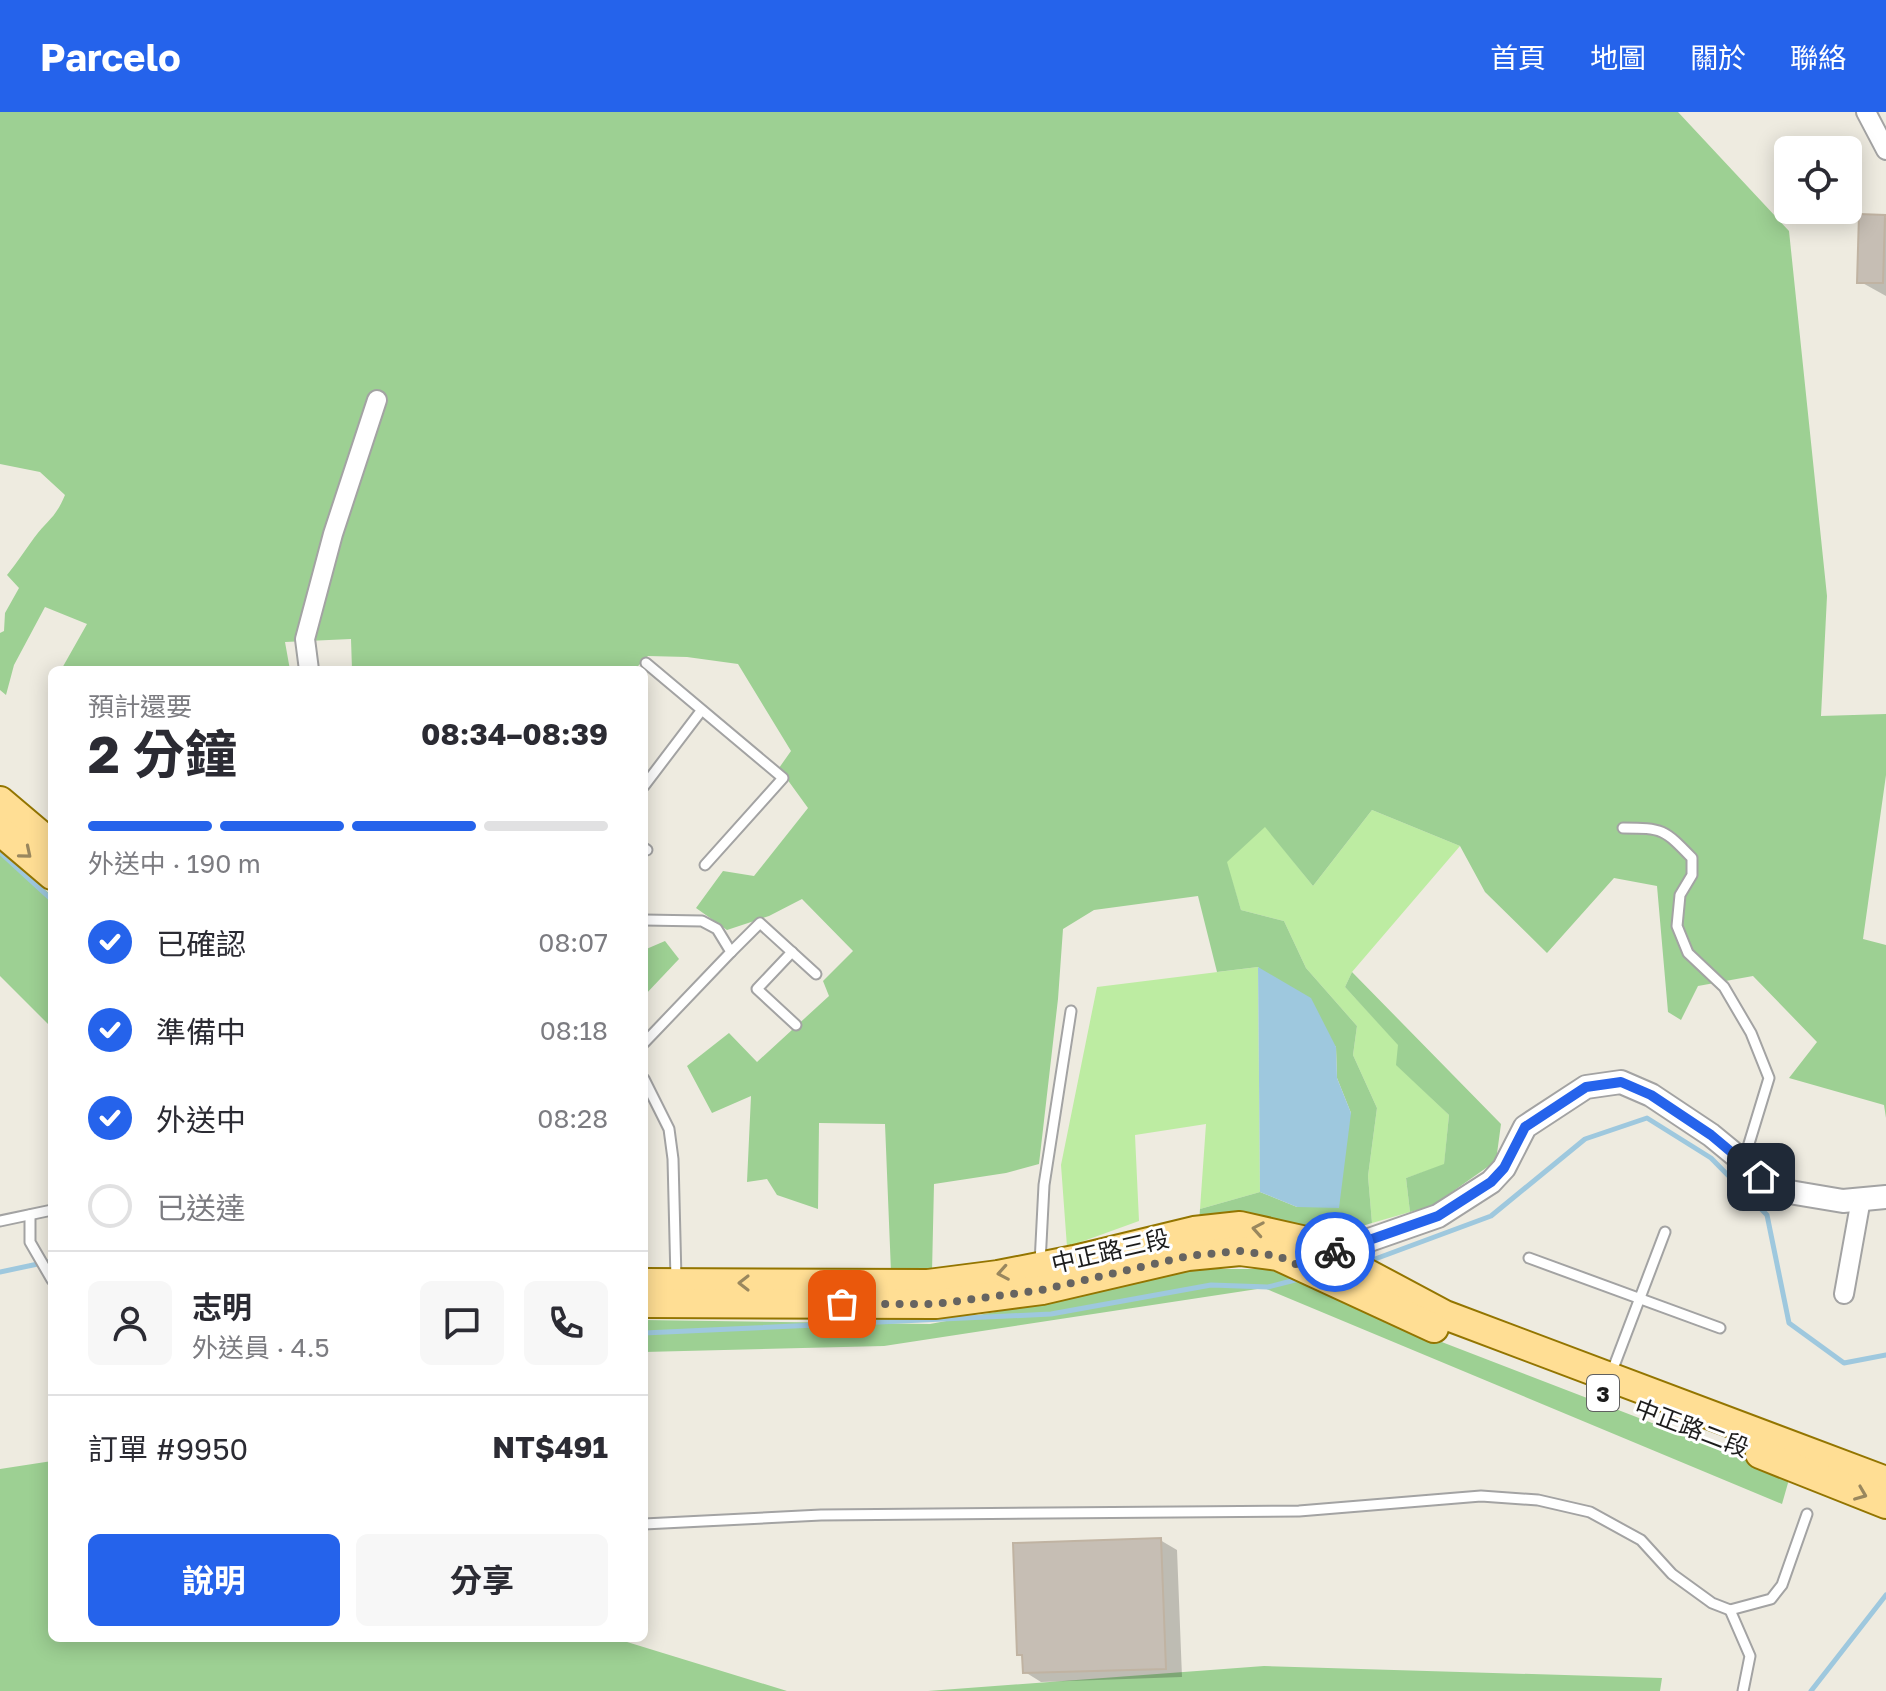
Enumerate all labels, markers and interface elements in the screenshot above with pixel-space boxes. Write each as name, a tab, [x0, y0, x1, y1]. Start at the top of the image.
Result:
text: Parcelo	[40, 34, 181, 79]
text: 首頁	[1490, 41, 1546, 74]
text: 地圖	[1590, 41, 1646, 74]
text: 關於	[1690, 41, 1746, 74]
text: 聯絡	[1790, 41, 1846, 74]
map controls	[1774, 136, 1862, 224]
button: locate	[1774, 136, 1862, 224]
text: 預計還要	[88, 691, 192, 722]
text: 08:34–08:39	[421, 716, 608, 752]
text: 2 分鐘	[88, 722, 237, 784]
one-way arrow	[17, 843, 31, 858]
text: 外送中 · 190 m	[88, 848, 261, 879]
icon: check	[88, 920, 132, 964]
text: 已確認	[156, 926, 246, 962]
text: 08:07	[538, 927, 608, 958]
icon: check	[88, 1008, 132, 1052]
text: 準備中	[156, 1014, 246, 1050]
text: 08:18	[540, 1015, 608, 1046]
icon: check	[88, 1096, 132, 1140]
text: 外送中	[156, 1102, 246, 1138]
text: 08:28	[537, 1103, 608, 1134]
pin	[1727, 1143, 1795, 1211]
icon: home	[1739, 1155, 1783, 1199]
text: 已送達	[156, 1190, 246, 1226]
courier	[1295, 1212, 1375, 1292]
one-way arrow	[1251, 1221, 1265, 1238]
street label: 中正路三段	[1048, 1222, 1172, 1278]
icon: bike	[1313, 1230, 1357, 1274]
one-way arrow	[996, 1264, 1010, 1281]
pin	[808, 1270, 876, 1338]
one-way arrow	[737, 1274, 750, 1292]
button: person	[88, 1281, 172, 1365]
button: chat	[420, 1281, 504, 1365]
button: phone	[524, 1281, 608, 1365]
icon: bag	[820, 1282, 864, 1326]
text: 志明	[192, 1289, 252, 1325]
text: 外送員 · 4.5	[192, 1332, 330, 1363]
road number: 3	[1587, 1375, 1619, 1411]
street label: 中正路二段	[1631, 1392, 1753, 1462]
text: NT$491	[492, 1429, 608, 1465]
text: 訂單 #9950	[88, 1431, 248, 1467]
one-way arrow	[1853, 1484, 1868, 1500]
button: 說明	[88, 1534, 340, 1626]
button: 分享	[356, 1534, 608, 1626]

